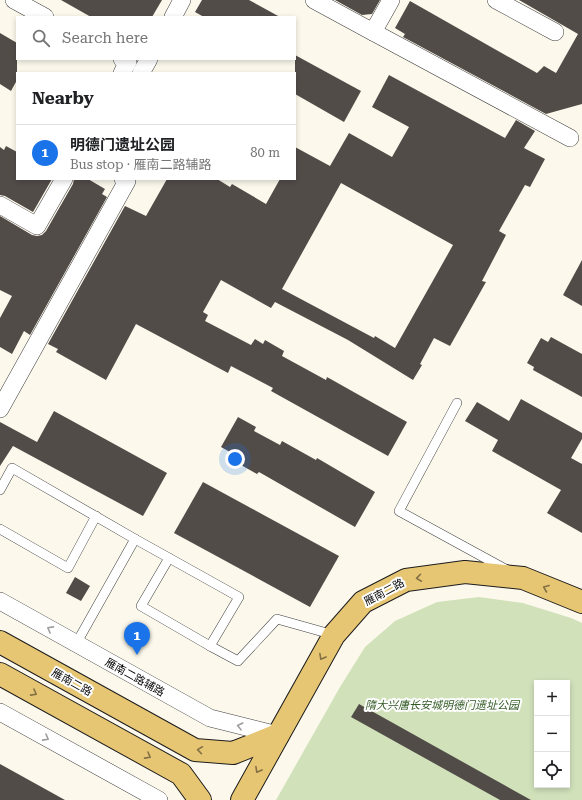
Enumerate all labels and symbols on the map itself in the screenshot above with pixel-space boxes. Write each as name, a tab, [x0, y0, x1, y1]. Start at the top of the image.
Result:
your location	[225, 449, 245, 469]
one-way arrow	[415, 573, 422, 582]
street label: 雁南二路	[362, 576, 407, 609]
one-way arrow	[542, 584, 549, 592]
pin: 1	[124, 622, 150, 655]
one-way arrow	[47, 627, 54, 634]
one-way arrow	[319, 653, 326, 660]
street label: 雁南二路辅路	[103, 656, 167, 699]
street label: 雁南二路	[49, 666, 94, 699]
one-way arrow	[30, 688, 37, 695]
park label: 隋大兴唐长安城明德门遗址公园	[365, 699, 521, 712]
one-way arrow	[237, 722, 244, 731]
one-way arrow	[42, 733, 50, 741]
one-way arrow	[197, 746, 203, 755]
one-way arrow	[144, 751, 151, 758]
one-way arrow	[256, 766, 263, 773]

